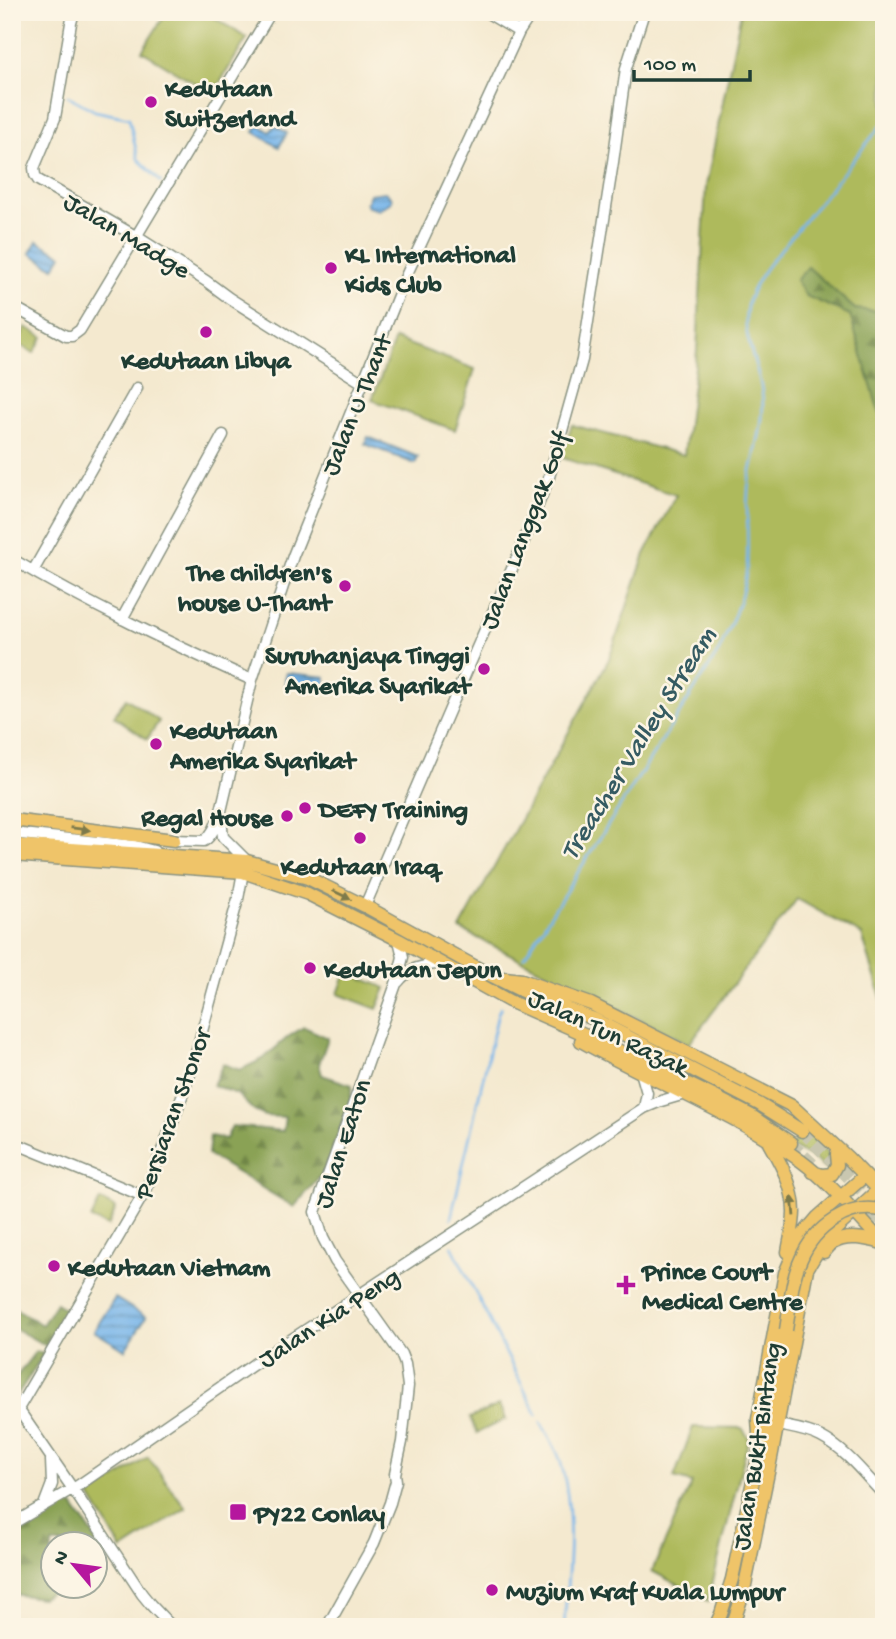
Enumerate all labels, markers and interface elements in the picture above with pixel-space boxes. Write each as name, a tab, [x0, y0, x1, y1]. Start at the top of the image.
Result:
scale bar	[634, 38, 749, 82]
text: 100 m	[643, 54, 696, 79]
place label: Kedutaan Switzerland	[164, 76, 298, 137]
marker: Kedutaan Switzerland	[143, 94, 159, 110]
street label: Jalan Madge	[56, 188, 195, 288]
place label: KL International Kids Club	[344, 242, 516, 303]
marker: KL International Kids Club	[323, 260, 339, 276]
marker: Kedutaan Libya	[198, 324, 214, 340]
street label: Jalan U Thant	[317, 328, 402, 481]
place label: Kedutaan Libya	[120, 348, 292, 379]
street label: Jalan Langgak Golf	[475, 427, 580, 635]
place label: The children's house U-Thant	[178, 560, 333, 621]
marker: The children's house U-Thant	[337, 578, 353, 594]
water label: Treacher Valley Stream	[555, 622, 725, 867]
place label: Suruhanjaya Tinggi Amerika Syarikat	[265, 643, 472, 704]
marker: Suruhanjaya Tinggi Amerika Syarikat	[476, 661, 492, 677]
place label: Kedutaan Amerika Syarikat	[169, 718, 357, 779]
marker: Kedutaan Amerika Syarikat	[148, 736, 164, 752]
place label: DEFY Training	[317, 797, 468, 828]
marker: DEFY Training	[297, 800, 313, 816]
place label: Regal House	[140, 805, 275, 836]
marker: Regal House	[279, 808, 295, 824]
one-way arrow	[69, 823, 91, 834]
marker: Kedutaan Iraq	[352, 830, 368, 846]
place label: Kedutaan Iraq	[280, 854, 444, 885]
one-way arrow	[332, 889, 352, 900]
place label: Kedutaan Jepun	[323, 957, 502, 988]
marker: Kedutaan Jepun	[302, 960, 318, 976]
street label: Jalan Tun Razak	[522, 984, 694, 1087]
street label: Persiaran Stonor	[130, 1022, 222, 1205]
street label: Jalan Eaton	[310, 1075, 381, 1213]
one-way arrow	[787, 1195, 798, 1217]
place label: Kedutaan Vietnam	[67, 1255, 271, 1286]
marker: Kedutaan Vietnam	[46, 1258, 62, 1274]
place label: Prince Court Medical Centre	[640, 1259, 804, 1320]
street label: Jalan Kia Peng	[254, 1263, 407, 1377]
marker: Prince Court Medical Centre	[616, 1275, 636, 1295]
street label: Jalan Bukit Bintang	[728, 1341, 791, 1553]
place label: PY22 Conlay	[252, 1501, 385, 1532]
marker: PY22 Conlay	[228, 1502, 248, 1522]
north arrow	[38, 1530, 108, 1600]
text: N	[49, 1547, 75, 1569]
place label: Muzium Kraf Kuala Lumpur	[506, 1579, 787, 1610]
marker: Muzium Kraf Kuala Lumpur	[484, 1582, 500, 1598]

